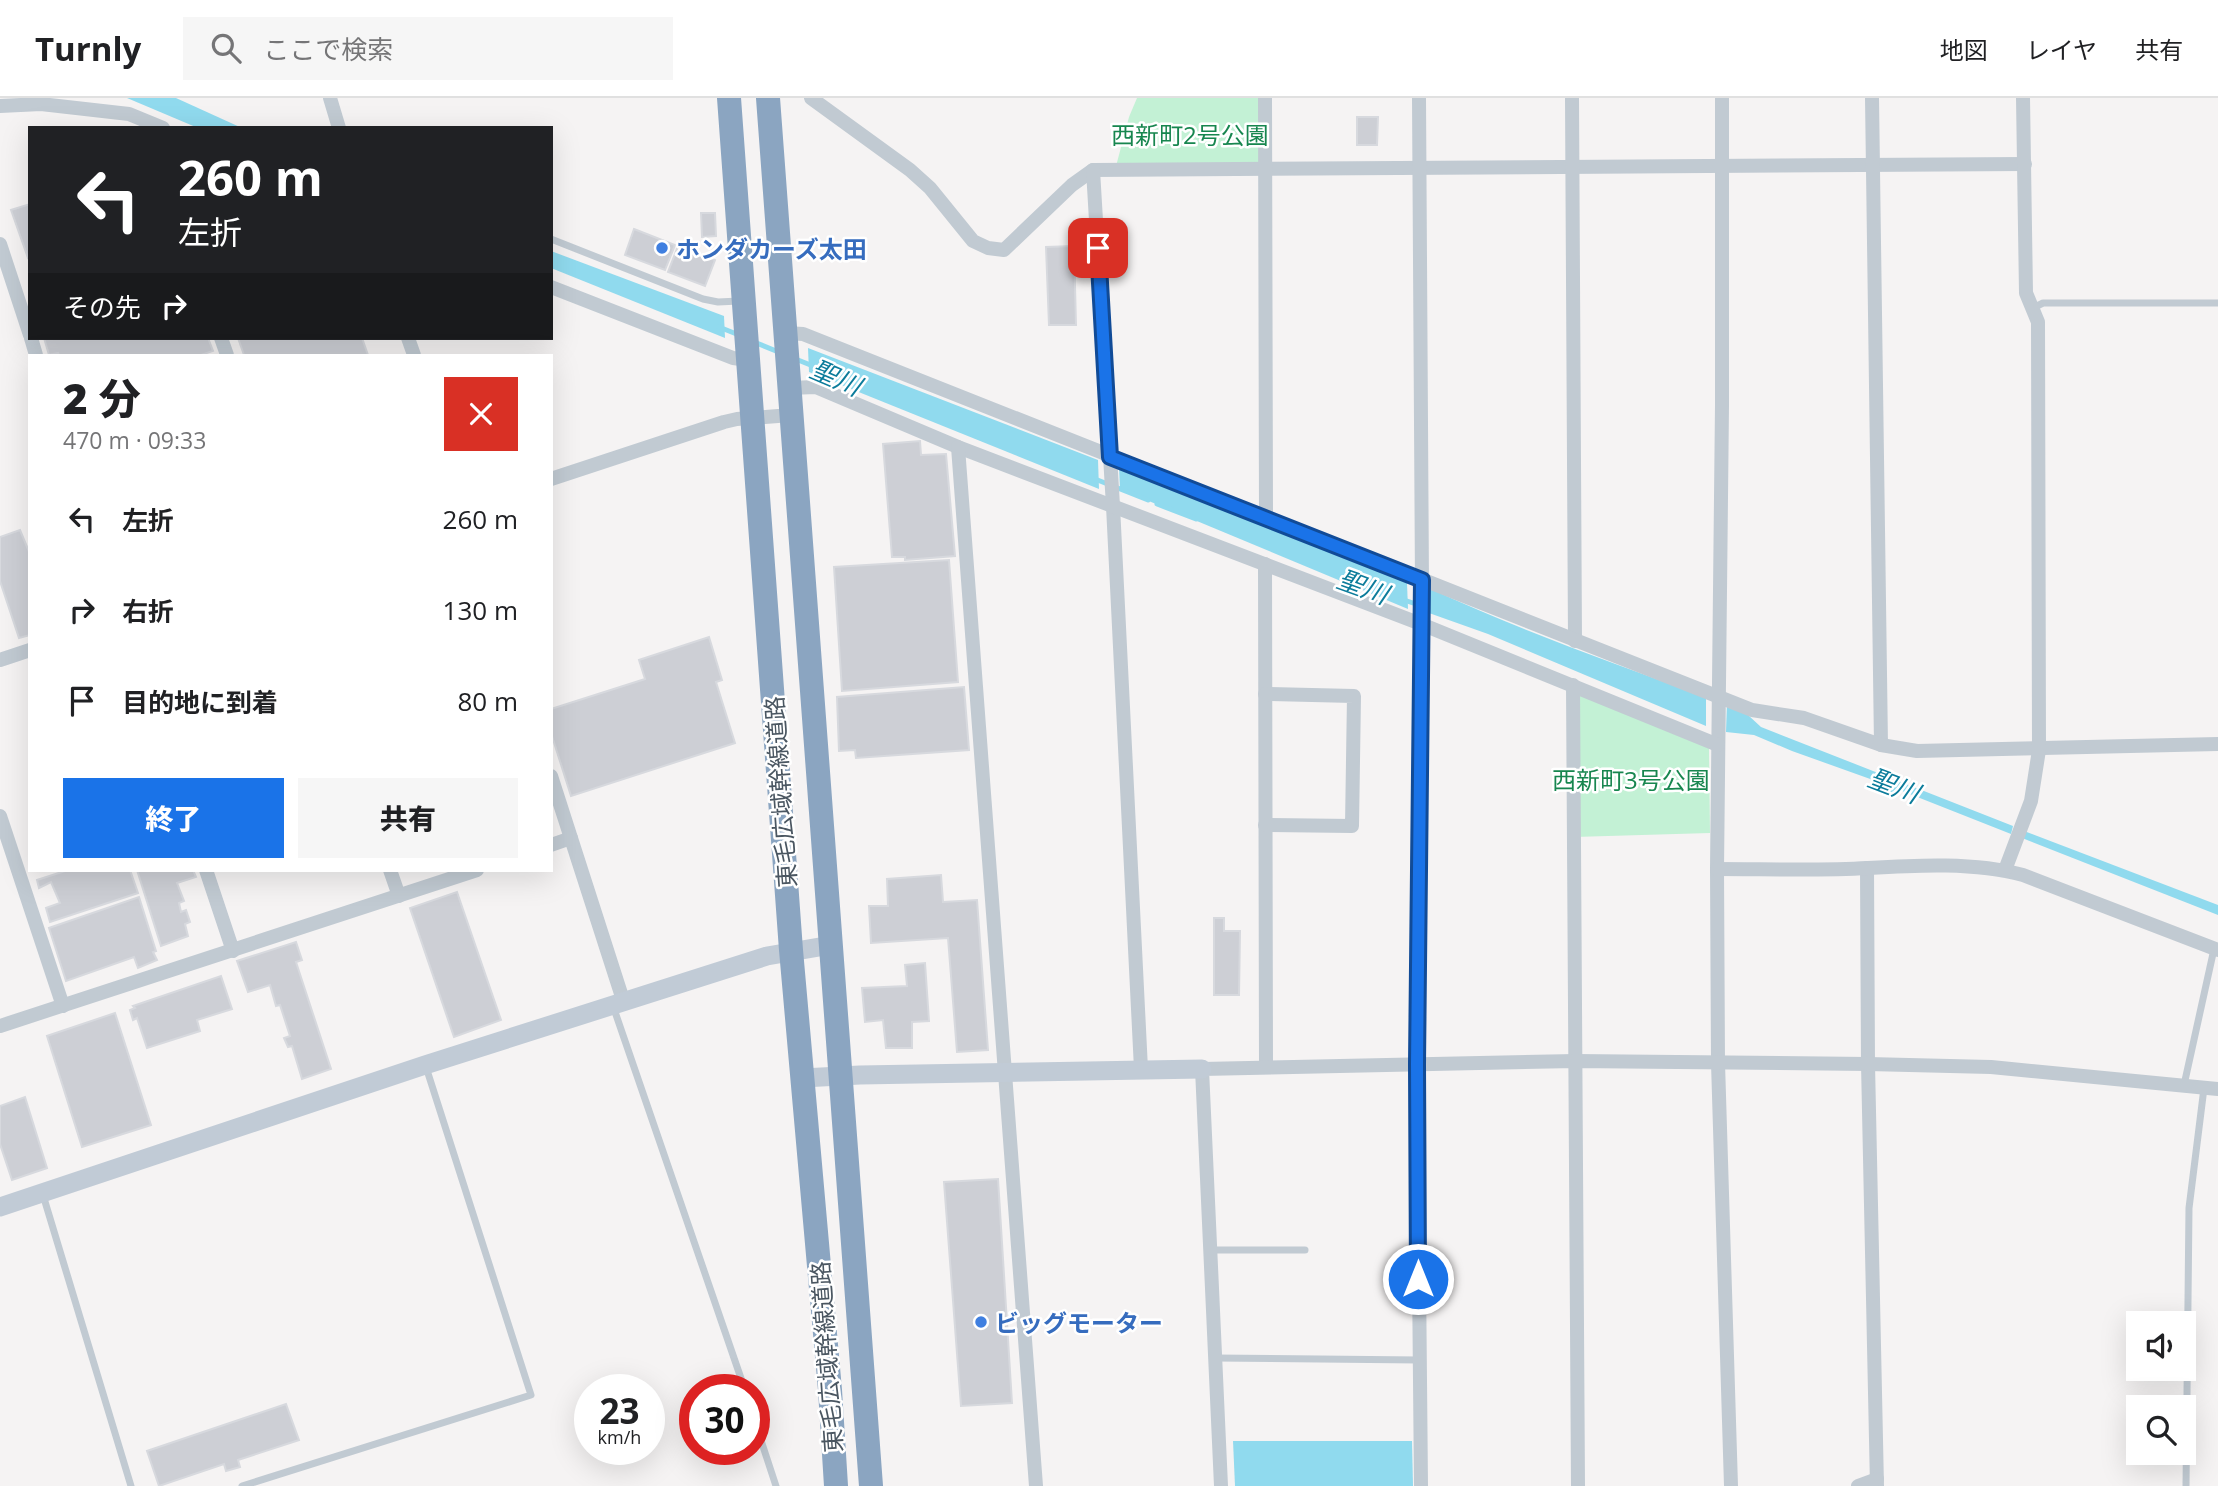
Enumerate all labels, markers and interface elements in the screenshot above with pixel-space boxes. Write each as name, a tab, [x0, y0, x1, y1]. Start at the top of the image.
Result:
search box	[183, 17, 673, 80]
text: Turnly	[35, 26, 141, 71]
icon: search	[207, 29, 245, 67]
text: ここで検索	[263, 31, 393, 67]
text: 地図	[1940, 33, 1988, 66]
text: レイヤ	[2026, 33, 2097, 66]
text: 共有	[2135, 33, 2183, 66]
park label: 西新町2号公園	[1111, 118, 1269, 151]
text: 260 m	[178, 144, 323, 210]
icon: left	[63, 154, 154, 245]
text: 左折	[178, 210, 242, 253]
pin	[1068, 218, 1128, 278]
icon: arrive	[1079, 229, 1117, 267]
place label: ホンダカーズ太田	[676, 232, 867, 265]
marker: ホンダカーズ太田	[654, 240, 670, 256]
icon: right	[155, 287, 193, 325]
text: その先	[63, 289, 141, 325]
water label: 聖川	[805, 350, 870, 405]
text: 2 分	[63, 369, 141, 426]
button: close	[444, 377, 518, 451]
text: 470 m · 09:33	[63, 424, 206, 456]
icon: left	[63, 500, 101, 538]
text: 260 m	[443, 501, 518, 537]
text: 左折	[122, 502, 174, 538]
water label: 聖川	[1332, 560, 1396, 613]
icon: right	[63, 591, 101, 629]
text: 130 m	[443, 592, 518, 628]
text: 右折	[122, 593, 174, 629]
icon: arrive	[63, 682, 101, 720]
text: 80 m	[457, 683, 518, 719]
text: 目的地に到着	[122, 684, 278, 720]
street label: 東毛広域幹線道路	[757, 695, 803, 889]
water label: 聖川	[1863, 759, 1928, 812]
park label: 西新町3号公園	[1552, 763, 1710, 796]
button: 終了	[63, 778, 284, 858]
button: 共有	[298, 778, 518, 858]
position arrow	[1381, 1242, 1455, 1316]
street label: 東毛広域幹線道路	[803, 1260, 849, 1454]
place label: ビッグモーター	[995, 1306, 1163, 1339]
map controls	[2126, 1311, 2196, 1465]
button: sound	[2126, 1311, 2196, 1381]
marker: ビッグモーター	[973, 1314, 989, 1330]
speed limit sign: 30	[679, 1374, 770, 1465]
text: 23	[599, 1387, 640, 1434]
button: search	[2126, 1395, 2196, 1465]
text: km/h	[598, 1425, 641, 1449]

